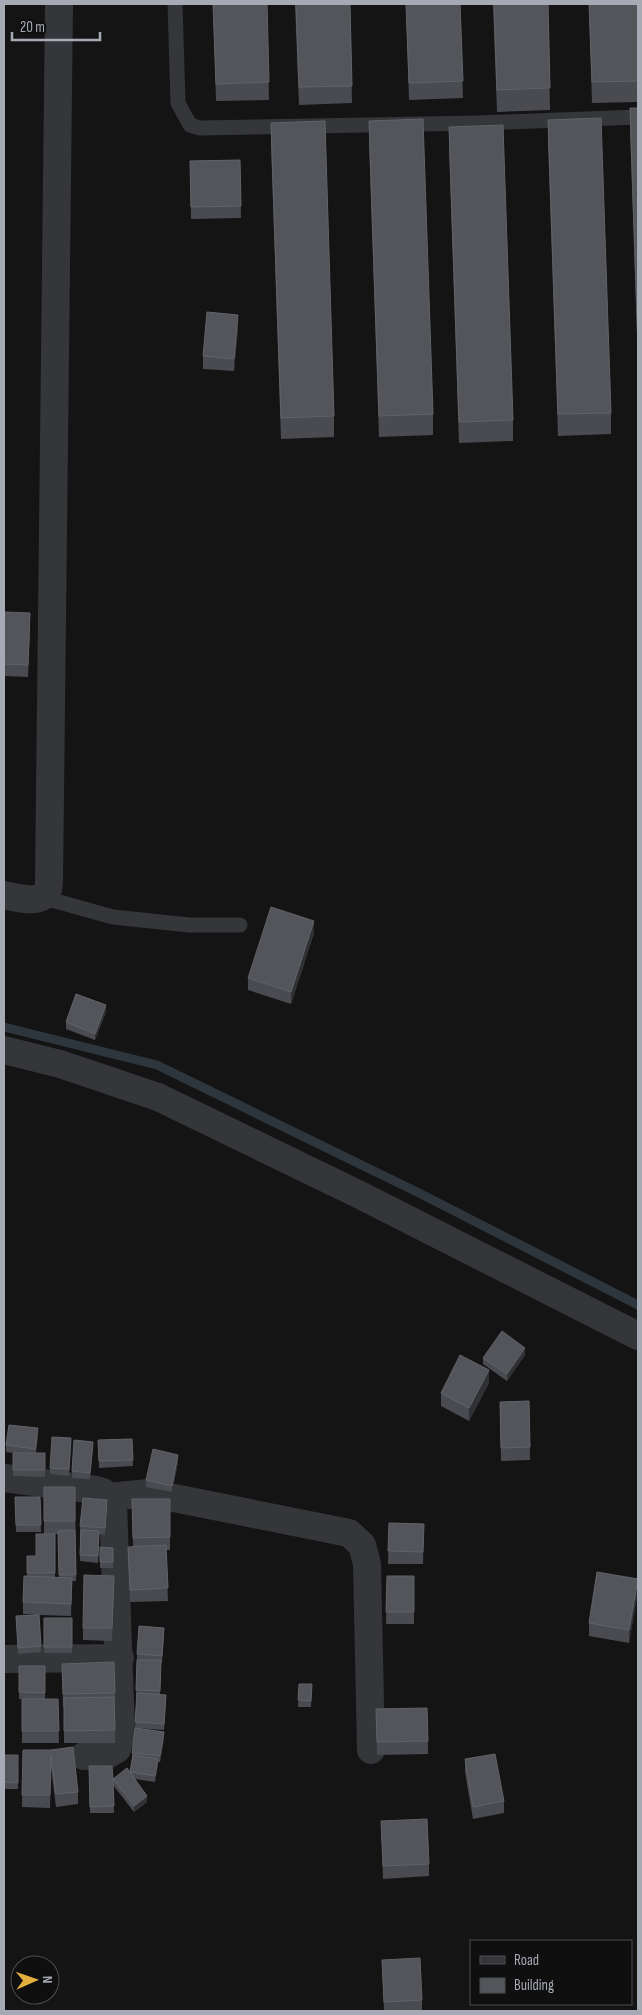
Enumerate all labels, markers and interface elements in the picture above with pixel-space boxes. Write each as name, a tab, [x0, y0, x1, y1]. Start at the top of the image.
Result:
scale bar	[12, 10, 100, 42]
text: 20 m	[20, 18, 45, 37]
legend	[470, 1940, 632, 2005]
text: Road	[514, 1951, 539, 1970]
north arrow	[10, 1955, 60, 2005]
text: N	[39, 1976, 56, 1984]
text: Building	[514, 1976, 554, 1995]

